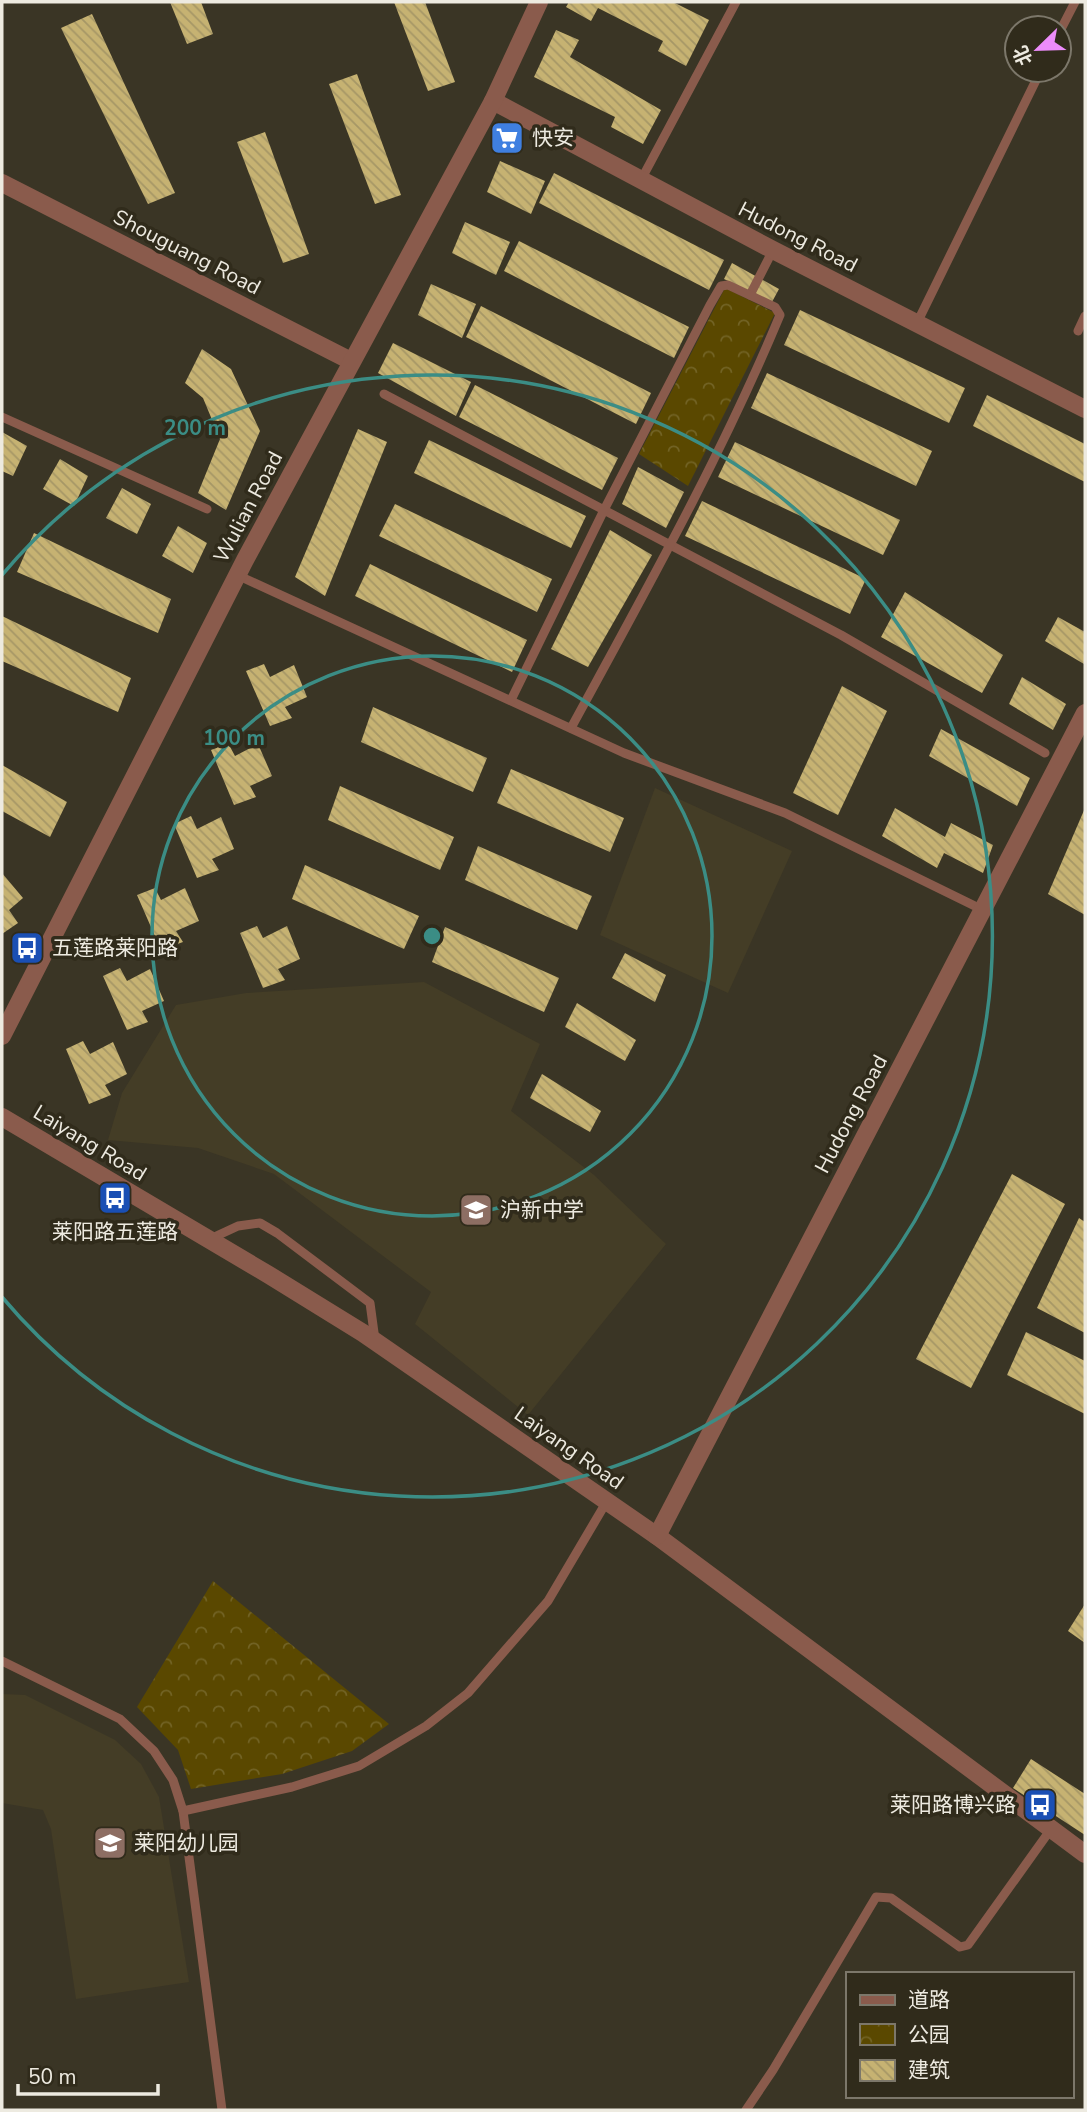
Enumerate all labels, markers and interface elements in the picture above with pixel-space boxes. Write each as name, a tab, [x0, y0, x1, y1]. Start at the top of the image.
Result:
north arrow	[1003, 14, 1073, 84]
text: 北	[1008, 41, 1039, 69]
supermarket icon: 快安	[488, 119, 526, 157]
place label: 快安	[532, 124, 574, 152]
street label: Hudong Road	[734, 195, 862, 279]
street label: Shouguang Road	[108, 203, 266, 301]
text: 200 m	[164, 414, 226, 442]
street label: Wulian Road	[207, 446, 289, 568]
text: 100 m	[203, 724, 265, 752]
centre of rings	[420, 924, 444, 948]
bus stop icon: 五莲路莱阳路	[8, 929, 46, 967]
place label: 五莲路莱阳路	[52, 934, 178, 962]
street label: Hudong Road	[808, 1050, 894, 1178]
street label: Laiyang Road	[28, 1098, 152, 1188]
bus stop icon: 莱阳路五莲路	[96, 1179, 134, 1217]
school or university icon: 沪新中学	[457, 1191, 495, 1229]
place label: 沪新中学	[500, 1196, 584, 1224]
place label: 莱阳路五莲路	[52, 1218, 178, 1246]
street label: Laiyang Road	[509, 1400, 629, 1496]
bus stop icon: 莱阳路博兴路	[1021, 1786, 1059, 1824]
place label: 莱阳路博兴路	[890, 1791, 1016, 1819]
school or university icon: 莱阳幼儿园	[91, 1824, 129, 1862]
place label: 莱阳幼儿园	[134, 1829, 239, 1857]
legend	[846, 1972, 1073, 2098]
text: 道路	[908, 1986, 950, 2014]
text: 公园	[908, 2021, 950, 2049]
scale bar	[18, 2052, 158, 2096]
text: 建筑	[908, 2056, 950, 2084]
text: 50 m	[28, 2063, 77, 2091]

